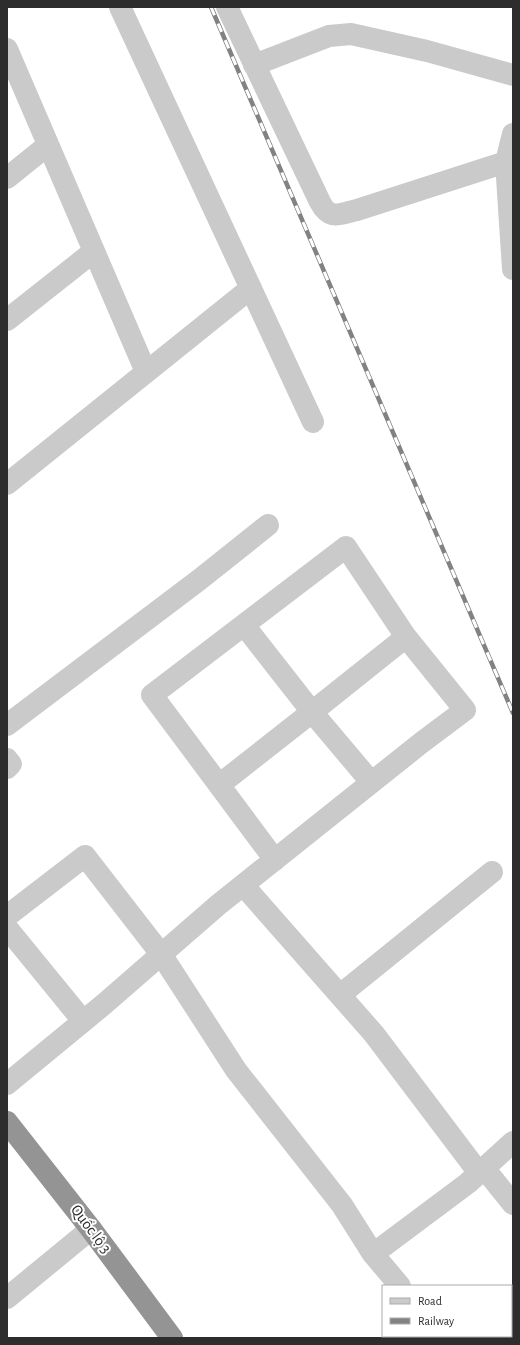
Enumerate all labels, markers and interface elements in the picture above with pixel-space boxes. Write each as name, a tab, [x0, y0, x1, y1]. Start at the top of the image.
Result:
street label: Quốc lộ 3	[67, 1202, 114, 1257]
legend	[382, 1285, 512, 1337]
text: Road	[418, 1295, 442, 1307]
text: Railway	[418, 1315, 454, 1328]

